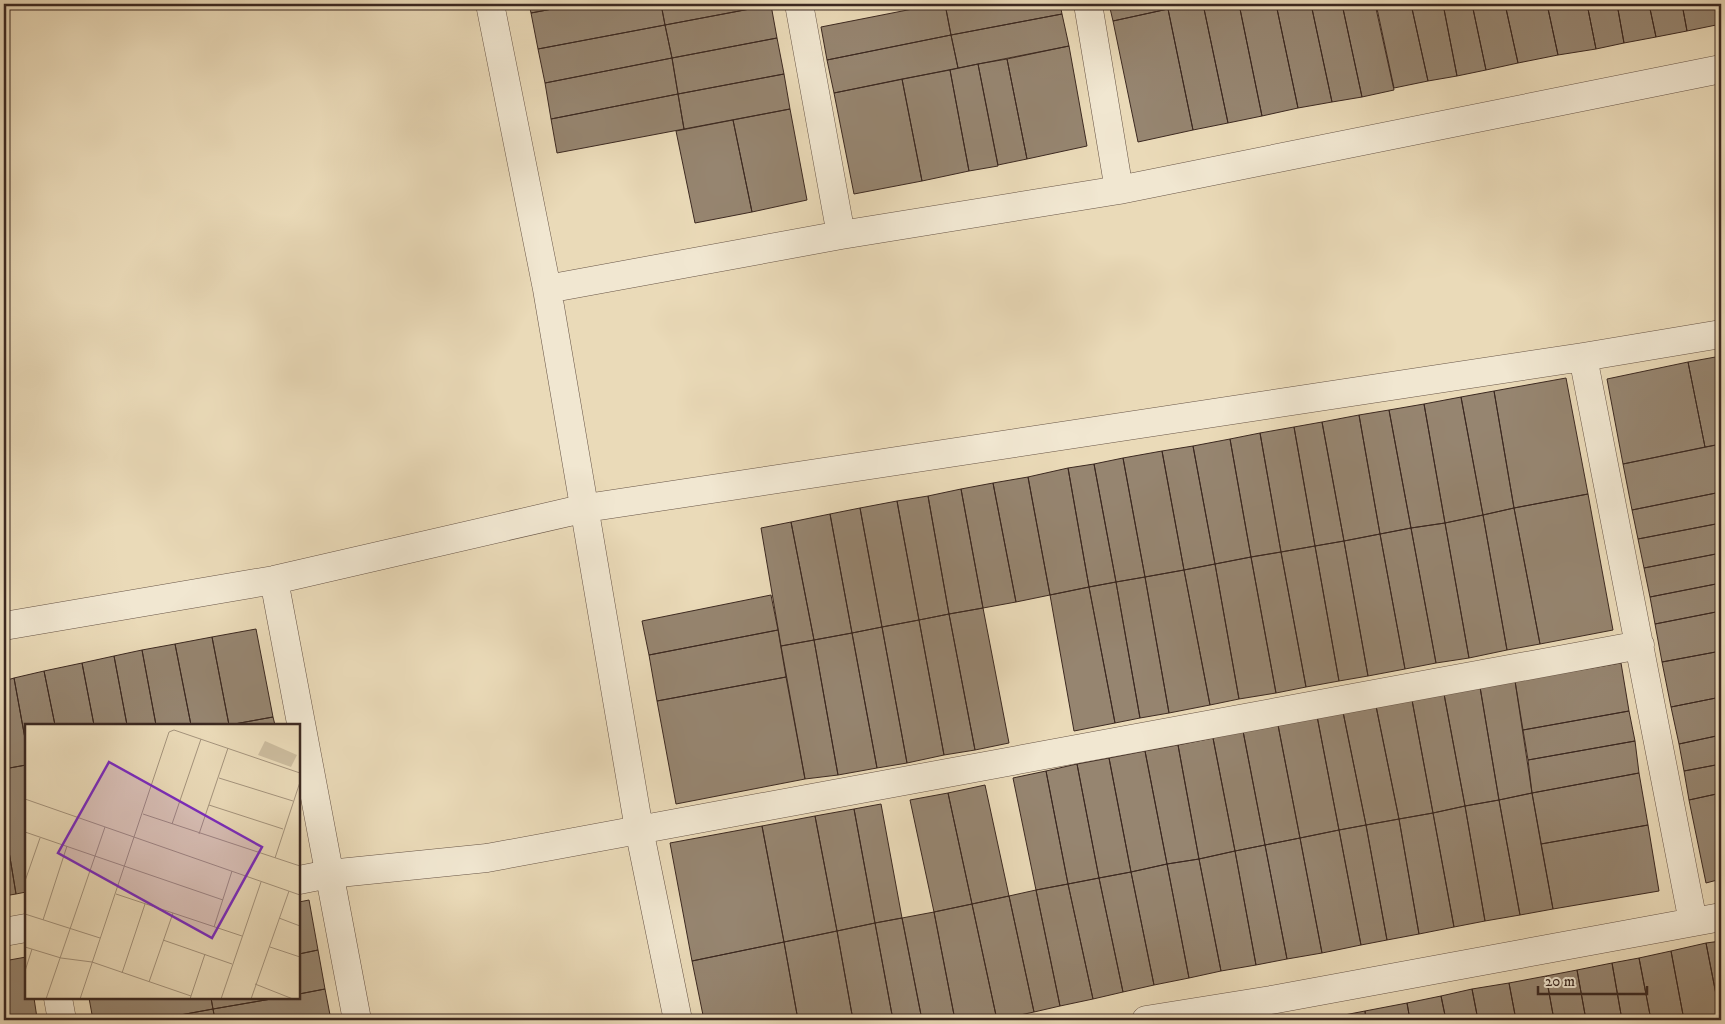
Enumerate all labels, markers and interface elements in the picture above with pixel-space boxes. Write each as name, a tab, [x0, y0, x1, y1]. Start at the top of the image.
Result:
inset map	[25, 724, 300, 999]
scale bar	[1538, 964, 1646, 996]
text: 20 m	[1545, 972, 1575, 991]

